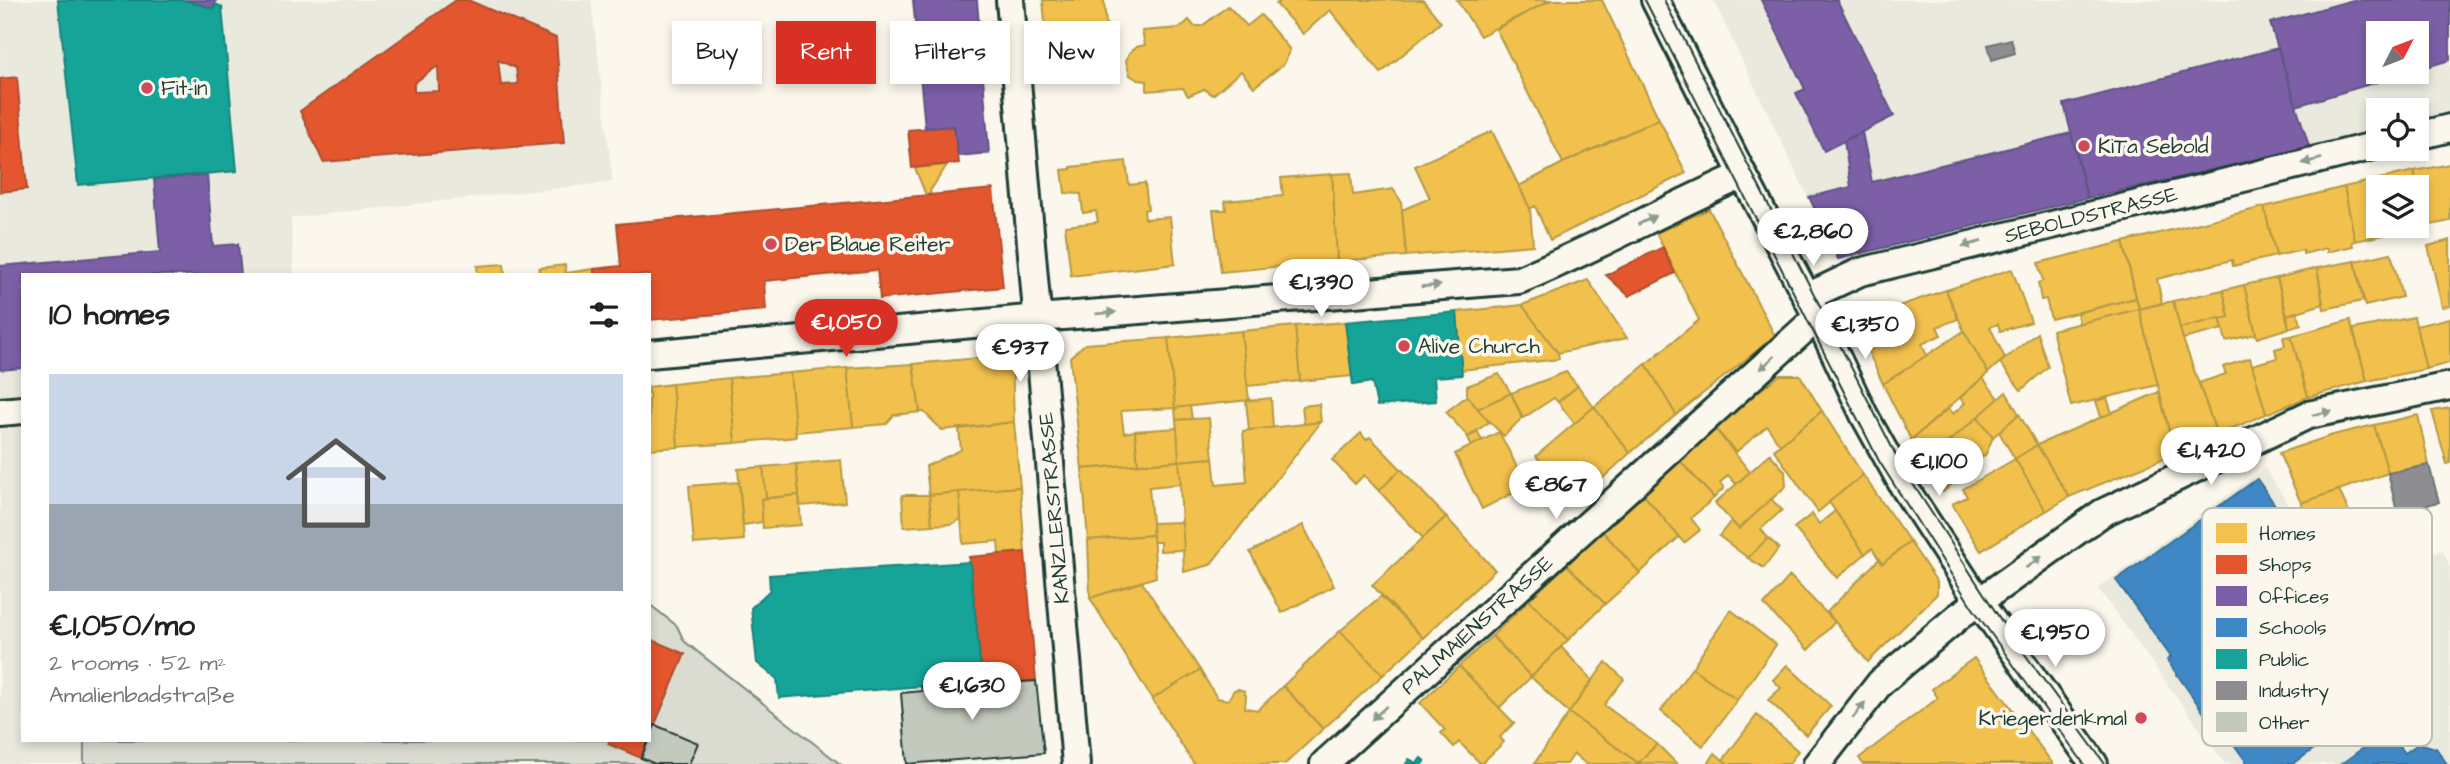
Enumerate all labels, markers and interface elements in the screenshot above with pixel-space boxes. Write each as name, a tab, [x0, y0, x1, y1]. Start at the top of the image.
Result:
chip: Buy	[672, 21, 762, 84]
chip: Rent	[776, 21, 876, 84]
chip: Filters	[890, 21, 1010, 84]
chip: New	[1024, 21, 1120, 84]
north arrow	[2366, 21, 2429, 84]
map controls	[2366, 21, 2429, 238]
place label: Fit-in	[161, 74, 207, 103]
marker: Fit-in	[139, 80, 155, 96]
button: locate	[2366, 98, 2429, 161]
place label: KiTa Sebold	[2098, 132, 2209, 161]
marker: KiTa Sebold	[2076, 138, 2092, 154]
one-way arrow	[2301, 156, 2323, 167]
button: layers	[2366, 175, 2429, 238]
street label: SEBOLDSTRASSE	[2001, 179, 2181, 251]
pin: €2,860	[1756, 208, 1870, 268]
one-way arrow	[1637, 215, 1657, 226]
text: €2,860	[1773, 215, 1853, 247]
place label: Der Blaue Reiter	[785, 230, 951, 259]
marker: Der Blaue Reiter	[763, 236, 779, 252]
one-way arrow	[1961, 239, 1983, 250]
pin: €1,390	[1264, 260, 1378, 319]
text: €1,390	[1289, 266, 1353, 298]
one-way arrow	[1420, 280, 1442, 291]
text: 10 homes	[49, 294, 170, 336]
icon: filters	[585, 296, 623, 334]
pin: €1,050	[789, 300, 903, 359]
pin: €1,350	[1808, 302, 1922, 361]
text: €1,050	[811, 306, 881, 338]
one-way arrow	[1095, 307, 1117, 318]
text: €1,350	[1831, 308, 1899, 340]
pin: €937	[979, 324, 1061, 384]
text: €937	[991, 331, 1049, 363]
place label: Alive Church	[1418, 332, 1540, 361]
marker: Alive Church	[1396, 338, 1412, 354]
one-way arrow	[1759, 355, 1776, 371]
one-way arrow	[2311, 407, 2333, 418]
street label: KANZLERSTRASSE	[1031, 410, 1077, 605]
icon: home	[273, 420, 399, 546]
pin: €1,420	[2154, 428, 2268, 487]
text: €1,420	[2177, 434, 2245, 466]
pin: €1,100	[1882, 438, 1996, 498]
text: €1,100	[1910, 445, 1968, 477]
pin: €867	[1515, 462, 1597, 521]
text: €867	[1525, 468, 1587, 500]
legend	[2202, 508, 2432, 746]
text: Homes	[2259, 521, 2316, 548]
street label: PALMAIENSTRASSE	[1395, 548, 1560, 701]
text: Shops	[2259, 552, 2311, 579]
one-way arrow	[2025, 555, 2043, 569]
text: Offices	[2259, 584, 2329, 611]
text: €1,050/mo	[49, 605, 195, 647]
pin: €1,950	[1998, 610, 2112, 669]
text: Schools	[2259, 615, 2327, 642]
text: €1,950	[2020, 616, 2090, 648]
text: 2 rooms · 52 m²	[49, 647, 226, 679]
text: Public	[2259, 647, 2309, 674]
pin: €1,630	[915, 662, 1029, 722]
text: €1,630	[939, 669, 1005, 701]
text: Industry	[2259, 678, 2329, 706]
text: Amalienbadstraße	[49, 679, 235, 711]
one-way arrow	[1851, 702, 1866, 719]
one-way arrow	[1371, 704, 1388, 720]
place label: Kriegerdenkmal	[1979, 704, 2127, 735]
marker: Kriegerdenkmal	[2133, 710, 2149, 726]
text: Other	[2259, 710, 2310, 737]

